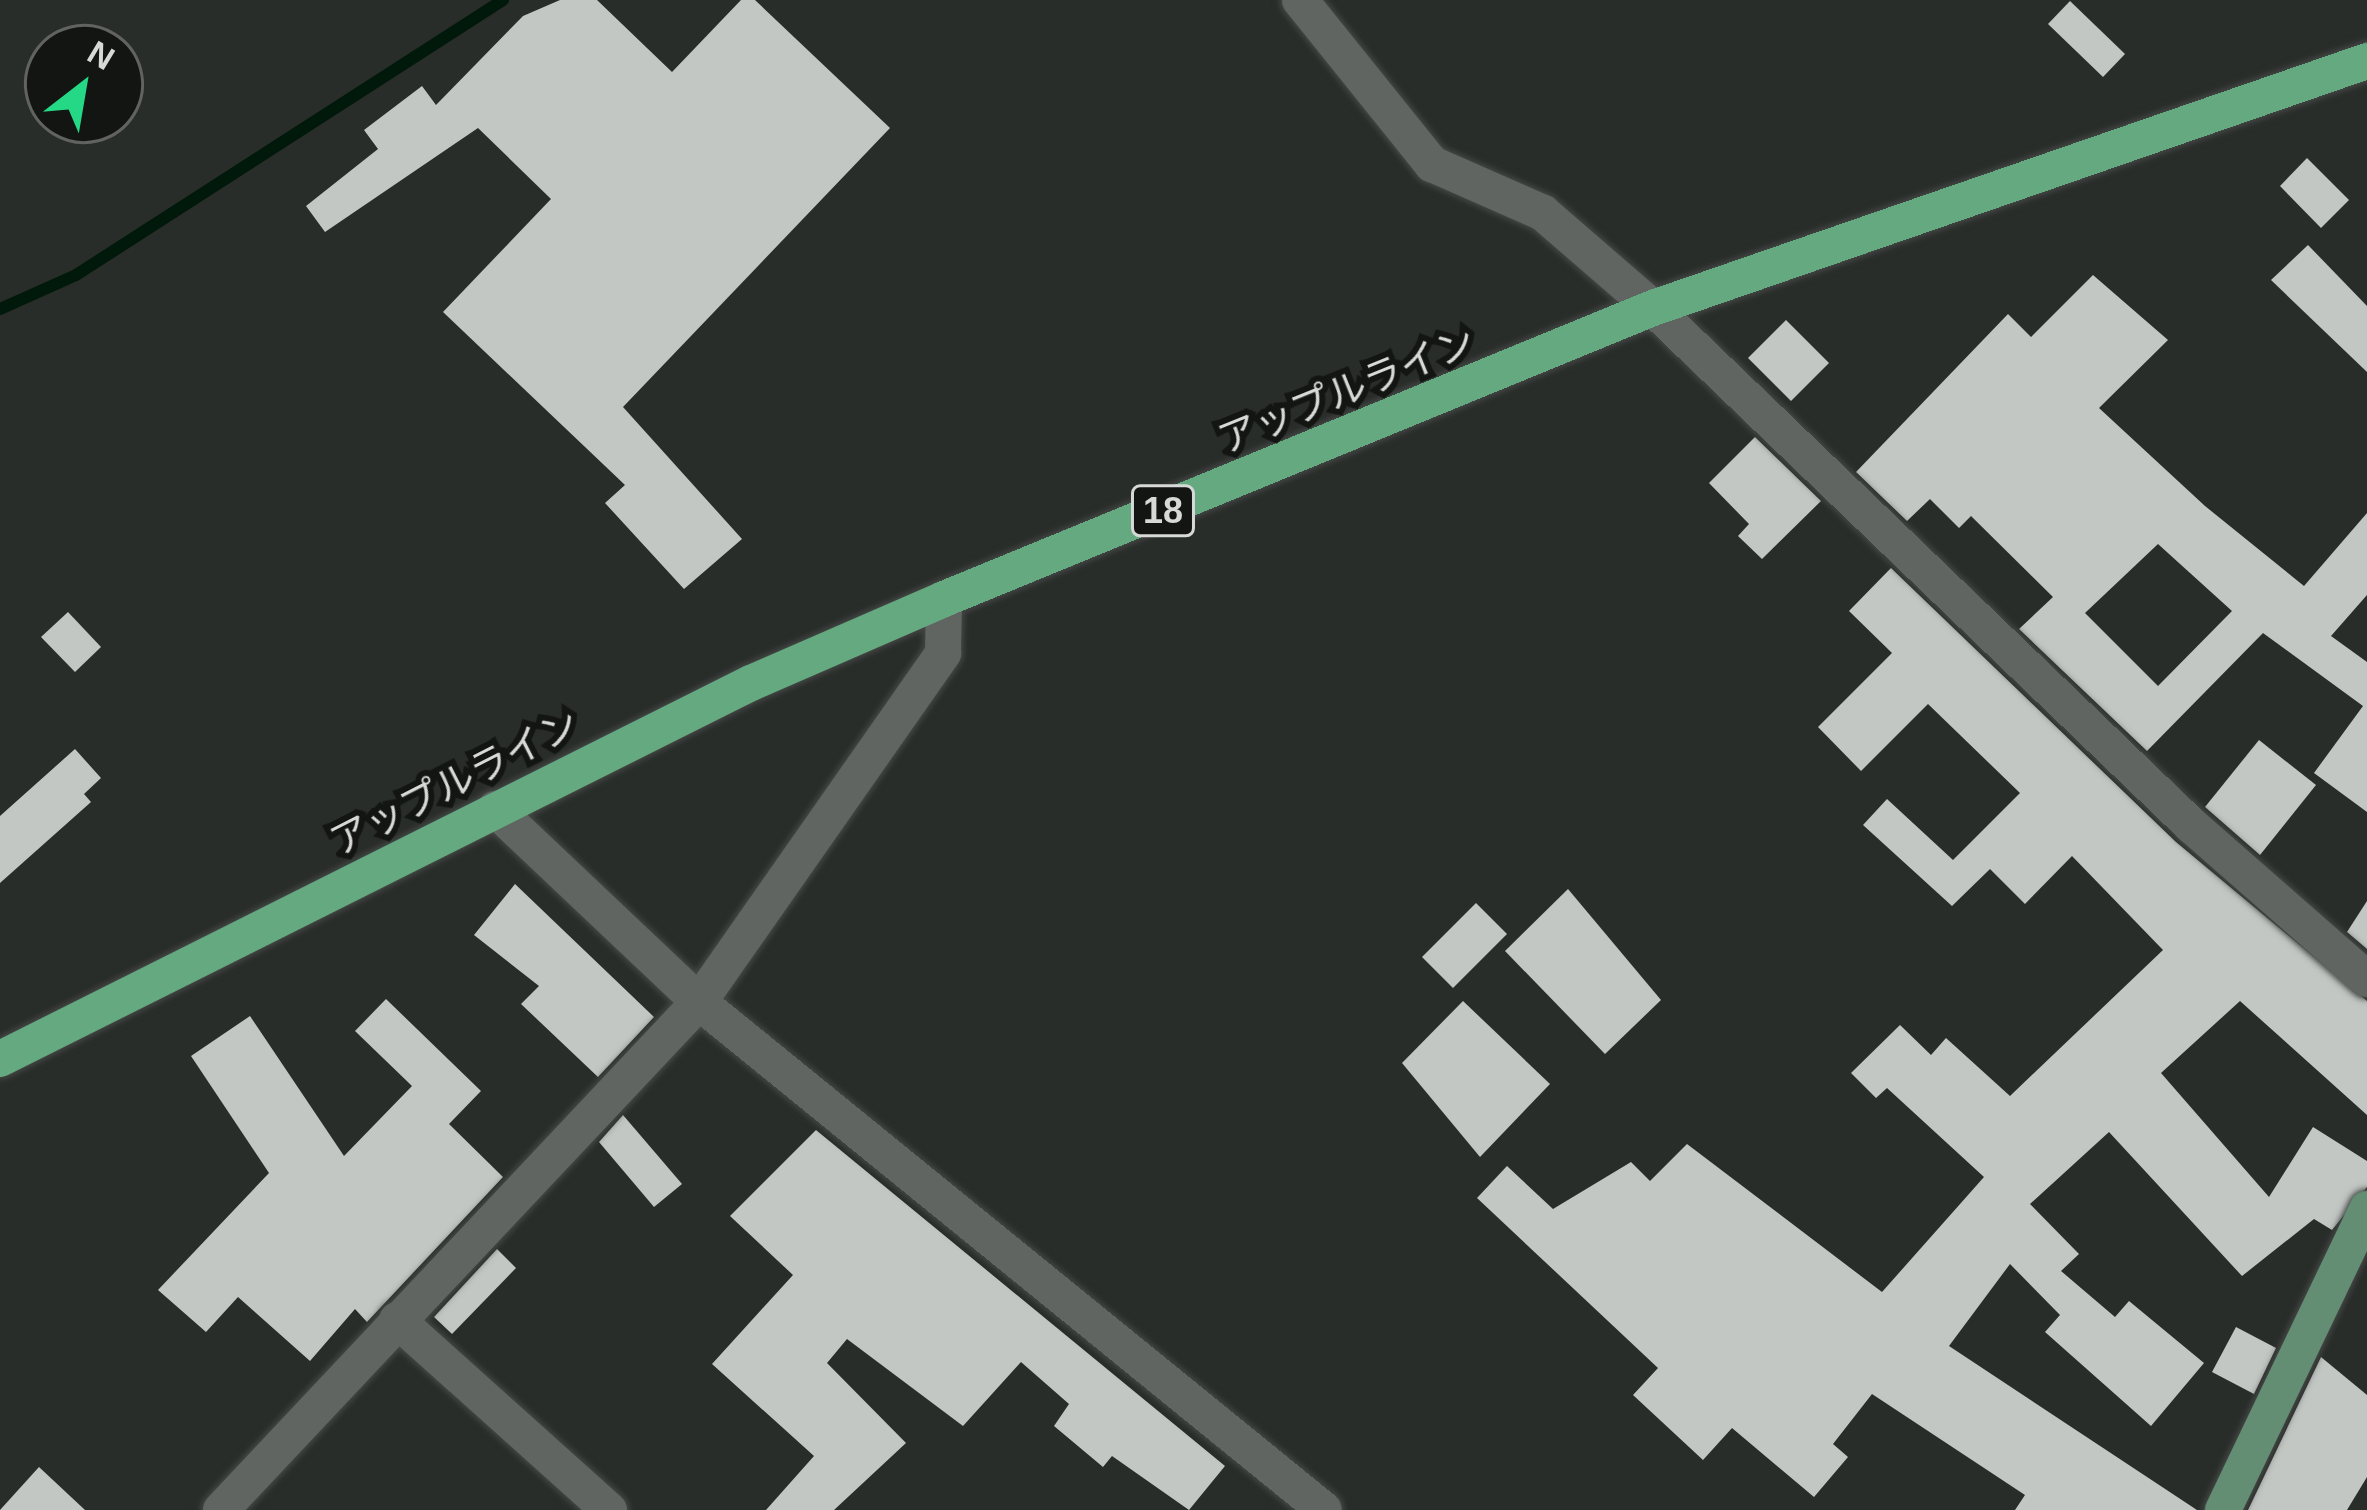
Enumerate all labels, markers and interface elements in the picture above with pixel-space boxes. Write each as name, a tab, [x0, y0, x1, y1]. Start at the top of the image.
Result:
north arrow	[24, 24, 144, 144]
text: N	[82, 33, 121, 77]
street label: アップルライン	[1212, 318, 1482, 464]
road number: 18	[1130, 481, 1196, 541]
street label: アップルライン	[323, 700, 587, 866]

